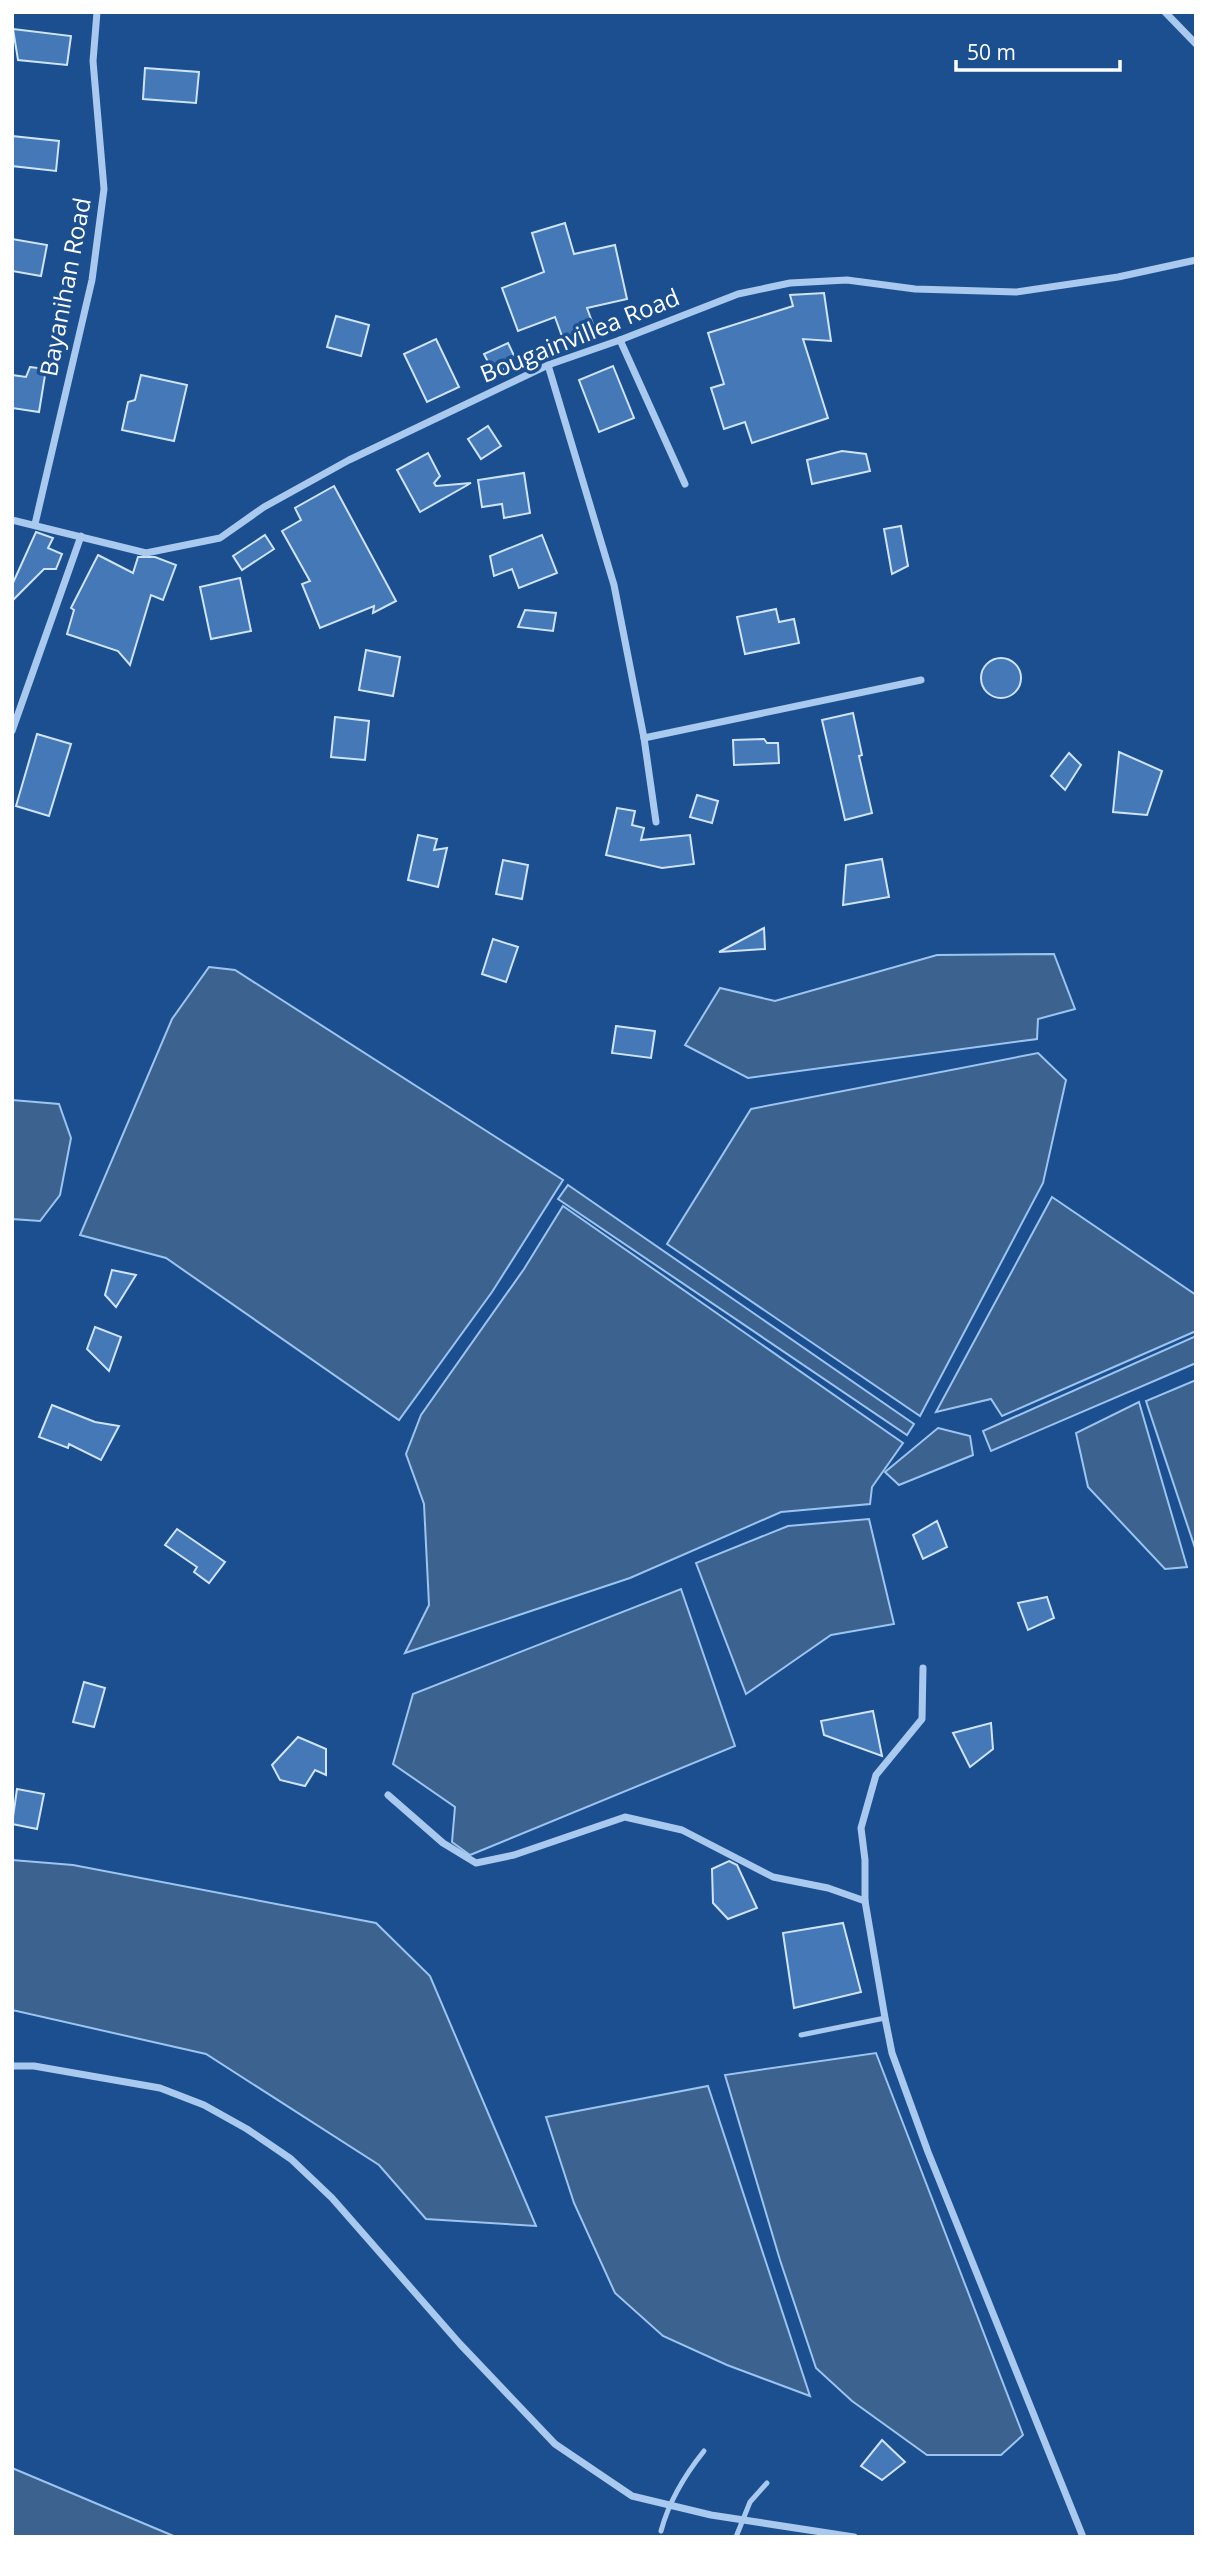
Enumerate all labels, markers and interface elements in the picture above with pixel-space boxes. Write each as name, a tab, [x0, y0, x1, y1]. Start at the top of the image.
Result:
scale bar	[956, 28, 1120, 72]
text: 50 m	[967, 38, 1016, 66]
street label: Bayanihan Road	[31, 195, 98, 379]
street label: Bougainvillea Road	[475, 280, 684, 390]

